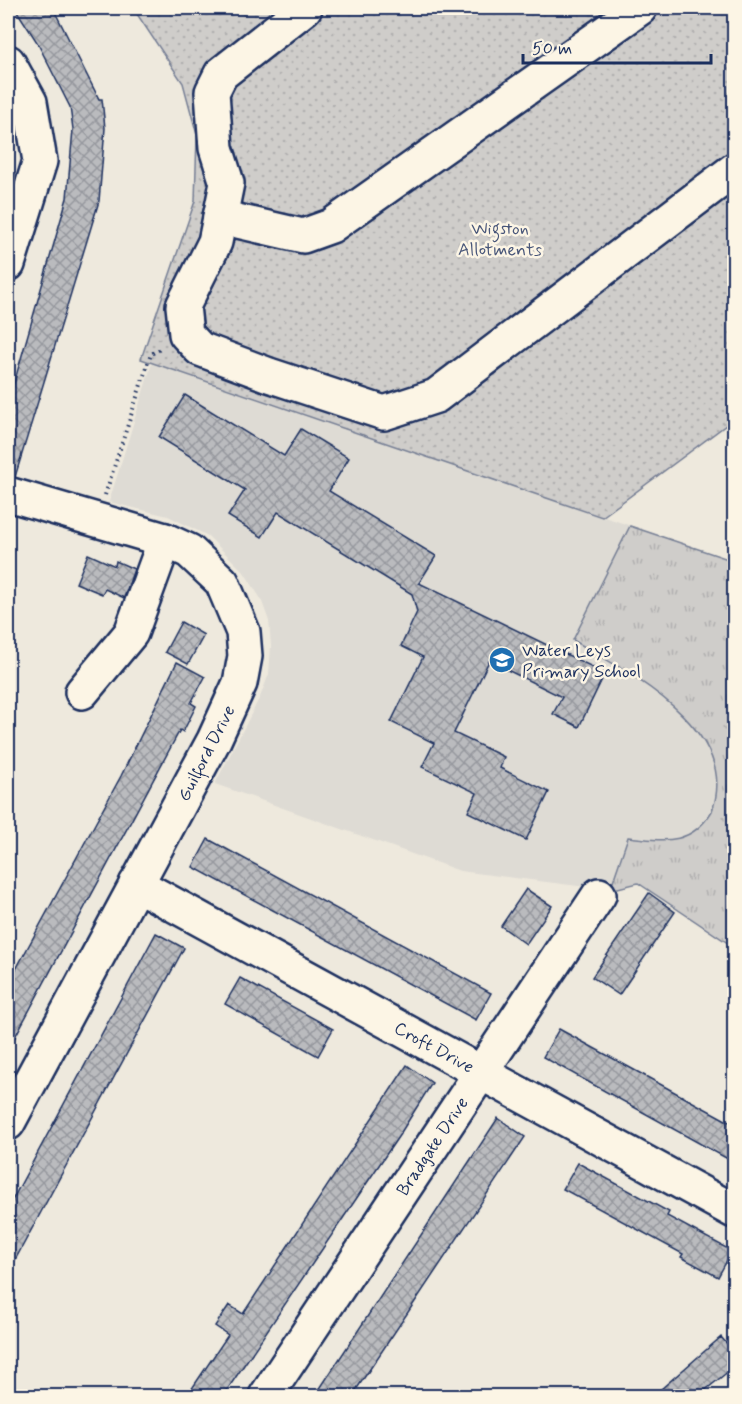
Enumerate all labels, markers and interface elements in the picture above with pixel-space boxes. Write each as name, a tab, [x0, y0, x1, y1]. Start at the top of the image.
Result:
scale bar	[523, 27, 710, 65]
text: 50 m	[532, 37, 572, 61]
park label: Wigston Allotments	[458, 217, 542, 262]
place label: Water Leys Primary School	[522, 639, 641, 684]
school or university icon: Water Leys Primary School	[487, 645, 517, 675]
street label: Guilford Drive	[172, 701, 243, 806]
street label: Croft Drive	[390, 1016, 478, 1080]
street label: Bradgate Drive	[391, 1092, 475, 1201]

